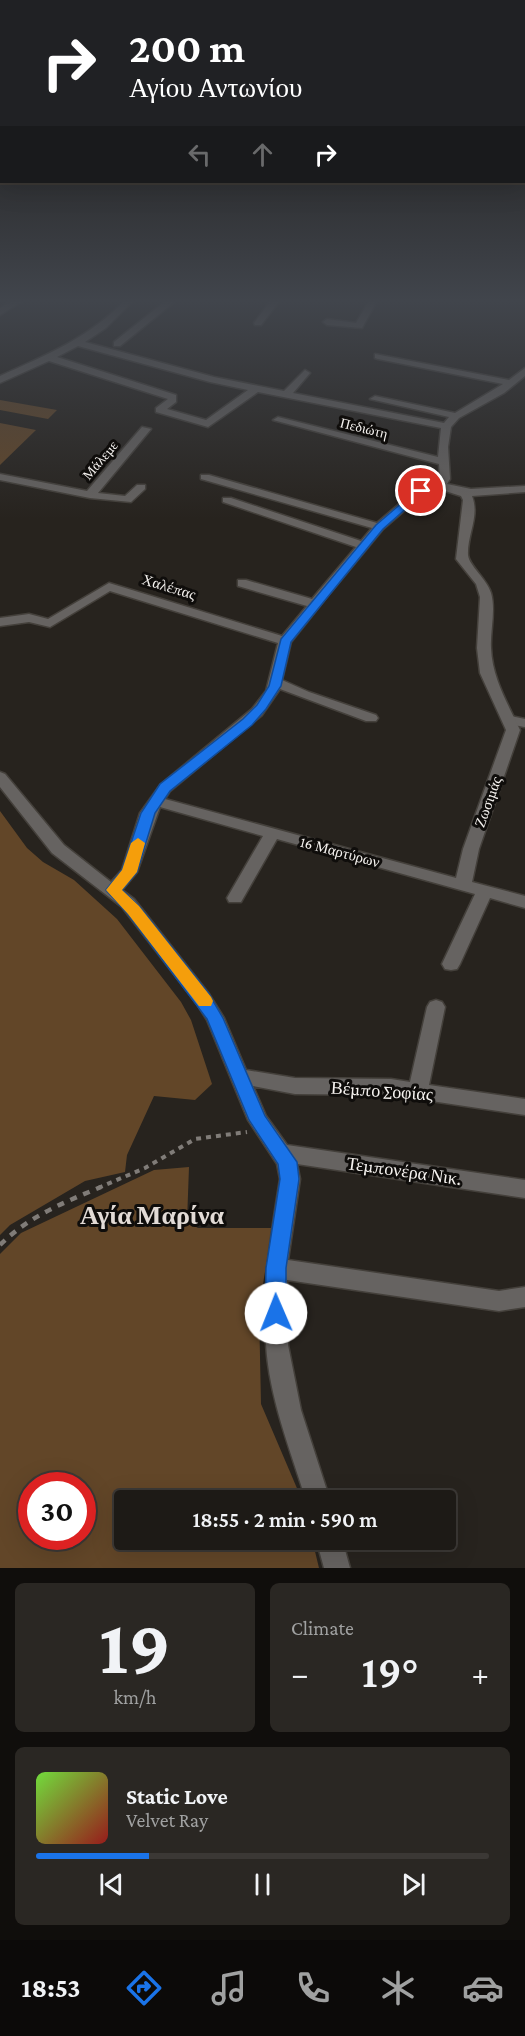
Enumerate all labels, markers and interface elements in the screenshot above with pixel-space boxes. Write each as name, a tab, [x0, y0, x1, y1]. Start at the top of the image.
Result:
icon: right	[30, 24, 108, 102]
text: 200 m	[129, 24, 245, 71]
text: Αγίου Αντωνίου	[129, 73, 302, 103]
icon: left	[183, 138, 216, 171]
icon: ahead	[246, 138, 279, 171]
icon: right	[309, 138, 342, 171]
street label: Πεδιώτη	[339, 414, 389, 442]
street label: Μάλεμε	[79, 437, 121, 483]
pin	[395, 465, 446, 516]
icon: arrive	[404, 474, 437, 507]
street label: Χαλέπας	[140, 571, 198, 603]
street label: Ζωσιμάς	[471, 774, 506, 830]
street label: 16 Μαρτύρων	[298, 834, 382, 870]
street label: Βέμπο Σοφίας	[330, 1077, 434, 1105]
street label: Τεμπονέρα Νικ.	[345, 1153, 463, 1189]
district label: Αγία Μαρίνα	[80, 1201, 225, 1230]
position arrow	[244, 1281, 308, 1345]
speed limit sign: 30	[18, 1472, 96, 1550]
text: 18:55 · 2 min · 590 m	[192, 1507, 378, 1532]
text: 19	[99, 1603, 171, 1690]
text: Climate	[291, 1617, 354, 1639]
text: 19°	[362, 1647, 418, 1697]
text: −	[291, 1655, 308, 1692]
text: +	[472, 1655, 489, 1692]
text: km/h	[113, 1686, 157, 1708]
text: Static Love	[126, 1784, 228, 1809]
text: Velvet Ray	[126, 1809, 208, 1831]
icon: previous	[95, 1868, 128, 1901]
icon: pause	[246, 1868, 279, 1901]
icon: next	[397, 1868, 430, 1901]
icon: directions	[123, 1967, 165, 2009]
icon: music	[208, 1967, 250, 2009]
icon: phone	[292, 1967, 334, 2009]
icon: climate	[377, 1967, 419, 2009]
icon: car	[462, 1967, 504, 2009]
text: 18:53	[21, 1973, 80, 2003]

